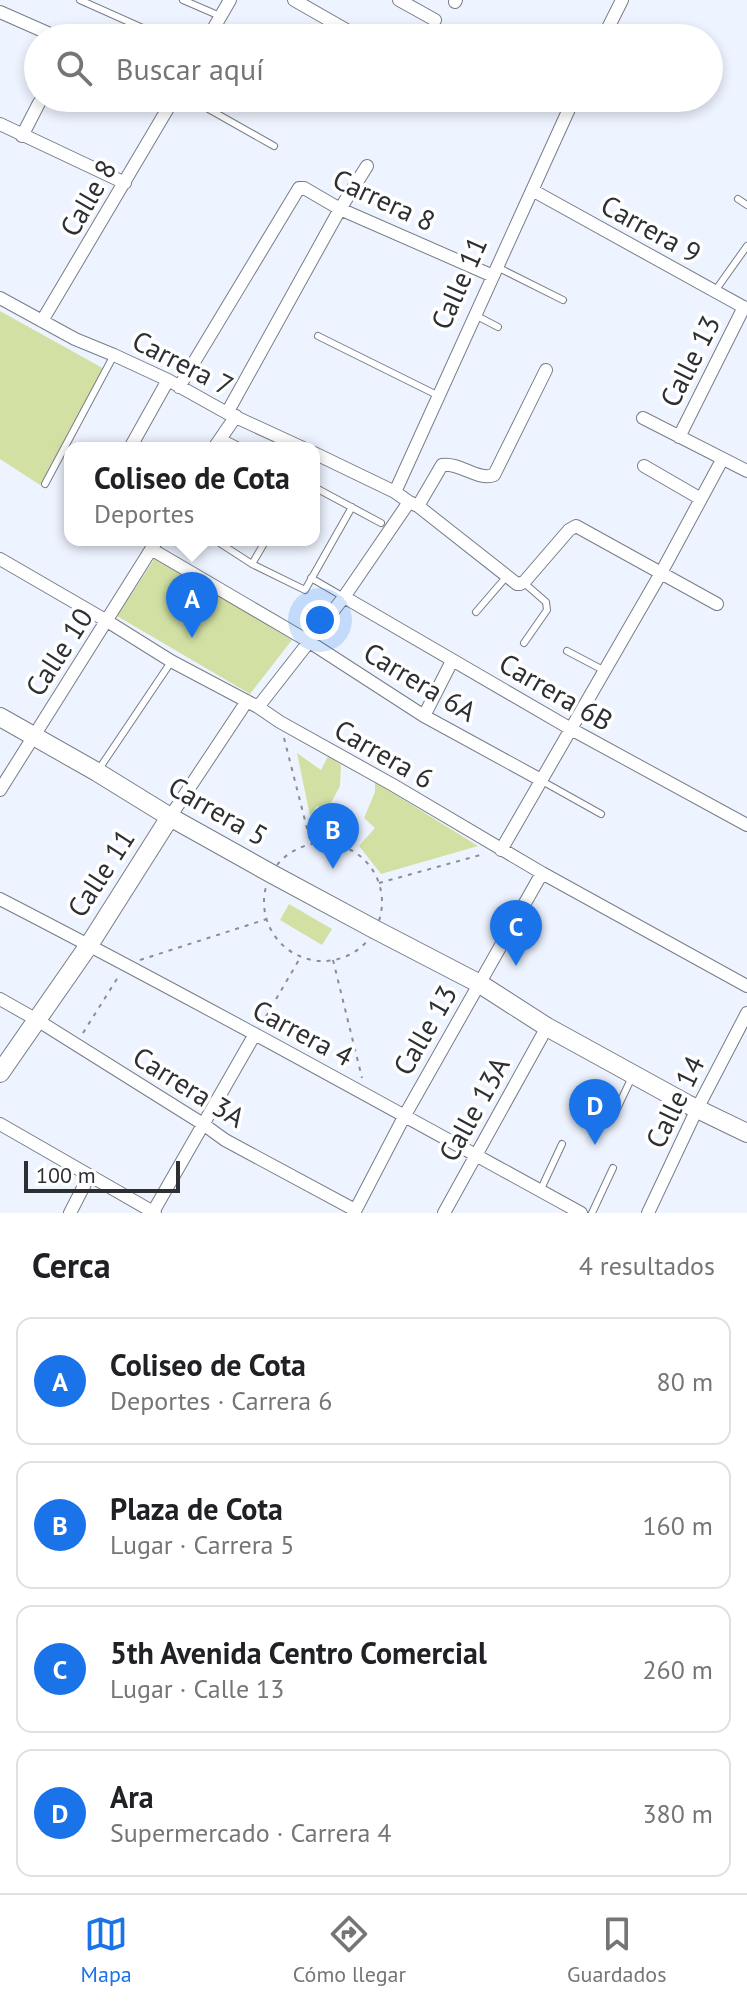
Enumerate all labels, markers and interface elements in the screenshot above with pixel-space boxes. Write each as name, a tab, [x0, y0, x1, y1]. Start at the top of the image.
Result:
search box	[24, 24, 723, 112]
icon: search	[52, 46, 96, 90]
text: Buscar aquí	[116, 49, 264, 88]
street label: Calle 8	[51, 153, 124, 243]
street label: Carrera 8	[327, 160, 441, 239]
street label: Carrera 9	[595, 186, 708, 271]
street label: Calle 11	[422, 231, 495, 335]
street label: Calle 13	[651, 309, 728, 413]
street label: Carrera 7	[126, 321, 240, 404]
popup	[64, 442, 320, 546]
text: Coliseo de Cota	[94, 458, 290, 497]
text: Deportes	[94, 497, 195, 530]
pin: A	[166, 572, 218, 638]
your location	[300, 600, 340, 640]
street label: Calle 10	[16, 601, 101, 703]
street label: Carrera 6A	[357, 633, 484, 730]
street label: Carrera 6B	[493, 644, 620, 739]
street label: Carrera 6	[328, 710, 441, 797]
street label: Carrera 5	[162, 767, 275, 854]
pin: B	[307, 803, 359, 869]
street label: Calle 11	[58, 822, 143, 924]
pin: C	[490, 900, 542, 966]
street label: Calle 13	[384, 978, 465, 1081]
street label: Carrera 4	[247, 991, 360, 1074]
street label: Carrera 3A	[126, 1038, 253, 1136]
street label: Calle 13A	[430, 1049, 518, 1168]
street label: Calle 14	[636, 1050, 713, 1154]
pin: D	[569, 1079, 621, 1145]
scale bar	[24, 1157, 180, 1193]
text: 100 m	[36, 1161, 96, 1189]
text: Cerca	[32, 1243, 111, 1287]
text: 4 resultados	[579, 1249, 715, 1282]
text: Coliseo de Cota	[110, 1345, 306, 1384]
text: A	[52, 1365, 68, 1398]
text: 80 m	[657, 1365, 713, 1398]
text: Deportes · Carrera 6	[110, 1384, 332, 1417]
text: Plaza de Cota	[110, 1489, 283, 1528]
text: B	[52, 1509, 68, 1542]
text: 160 m	[642, 1509, 713, 1542]
text: Lugar · Carrera 5	[110, 1528, 295, 1561]
text: 5th Avenida Centro Comercial	[110, 1633, 487, 1672]
text: C	[53, 1653, 67, 1686]
text: 260 m	[642, 1653, 713, 1686]
text: Lugar · Calle 13	[110, 1672, 284, 1705]
text: Ara	[110, 1777, 154, 1816]
text: D	[52, 1797, 68, 1830]
text: 380 m	[642, 1797, 713, 1830]
text: Supermercado · Carrera 4	[110, 1816, 392, 1849]
tab: Mapa	[81, 1912, 132, 1988]
tab: Cómo llegar	[293, 1912, 406, 1988]
tab: Guardados	[567, 1912, 666, 1988]

